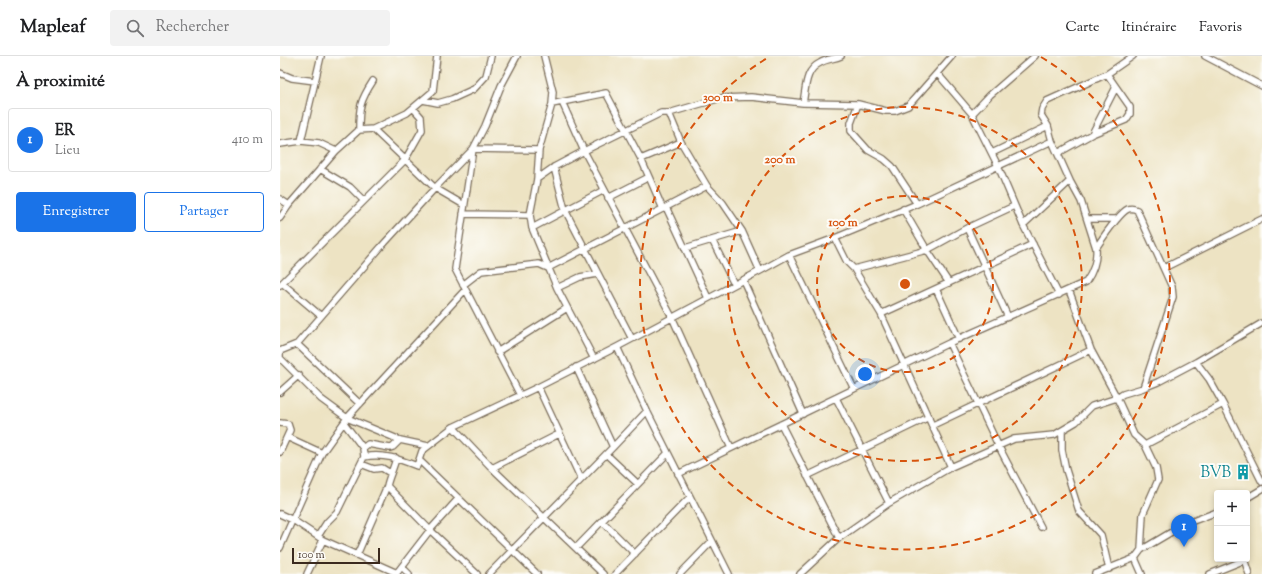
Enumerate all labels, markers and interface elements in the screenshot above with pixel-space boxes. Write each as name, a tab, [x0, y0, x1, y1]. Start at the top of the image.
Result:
search box	[110, 10, 390, 46]
text: Mapleaf	[20, 14, 86, 41]
icon: search	[124, 17, 146, 39]
text: Rechercher	[156, 17, 229, 38]
text: Carte	[1066, 18, 1099, 38]
text: Itinéraire	[1121, 18, 1177, 38]
text: Favoris	[1199, 18, 1242, 38]
text: À proximité	[16, 70, 105, 94]
text: 300 m	[703, 89, 733, 107]
text: ER	[55, 121, 75, 142]
text: 1	[28, 131, 32, 149]
text: 410 m	[232, 131, 263, 149]
text: Lieu	[55, 142, 80, 160]
text: 200 m	[765, 151, 795, 169]
button: Enregistrer	[16, 192, 136, 232]
button: Partager	[144, 192, 264, 232]
text: 100 m	[827, 214, 858, 232]
centre of rings	[898, 277, 912, 291]
your location	[855, 364, 875, 384]
place label: BVB	[1200, 463, 1232, 484]
building icon: BVB	[1234, 463, 1252, 481]
map controls	[1214, 490, 1250, 562]
button: +	[1214, 490, 1250, 526]
pin: 1	[1171, 514, 1197, 547]
button: −	[1214, 526, 1250, 562]
scale bar	[292, 546, 380, 565]
text: 100 m	[298, 547, 325, 563]

